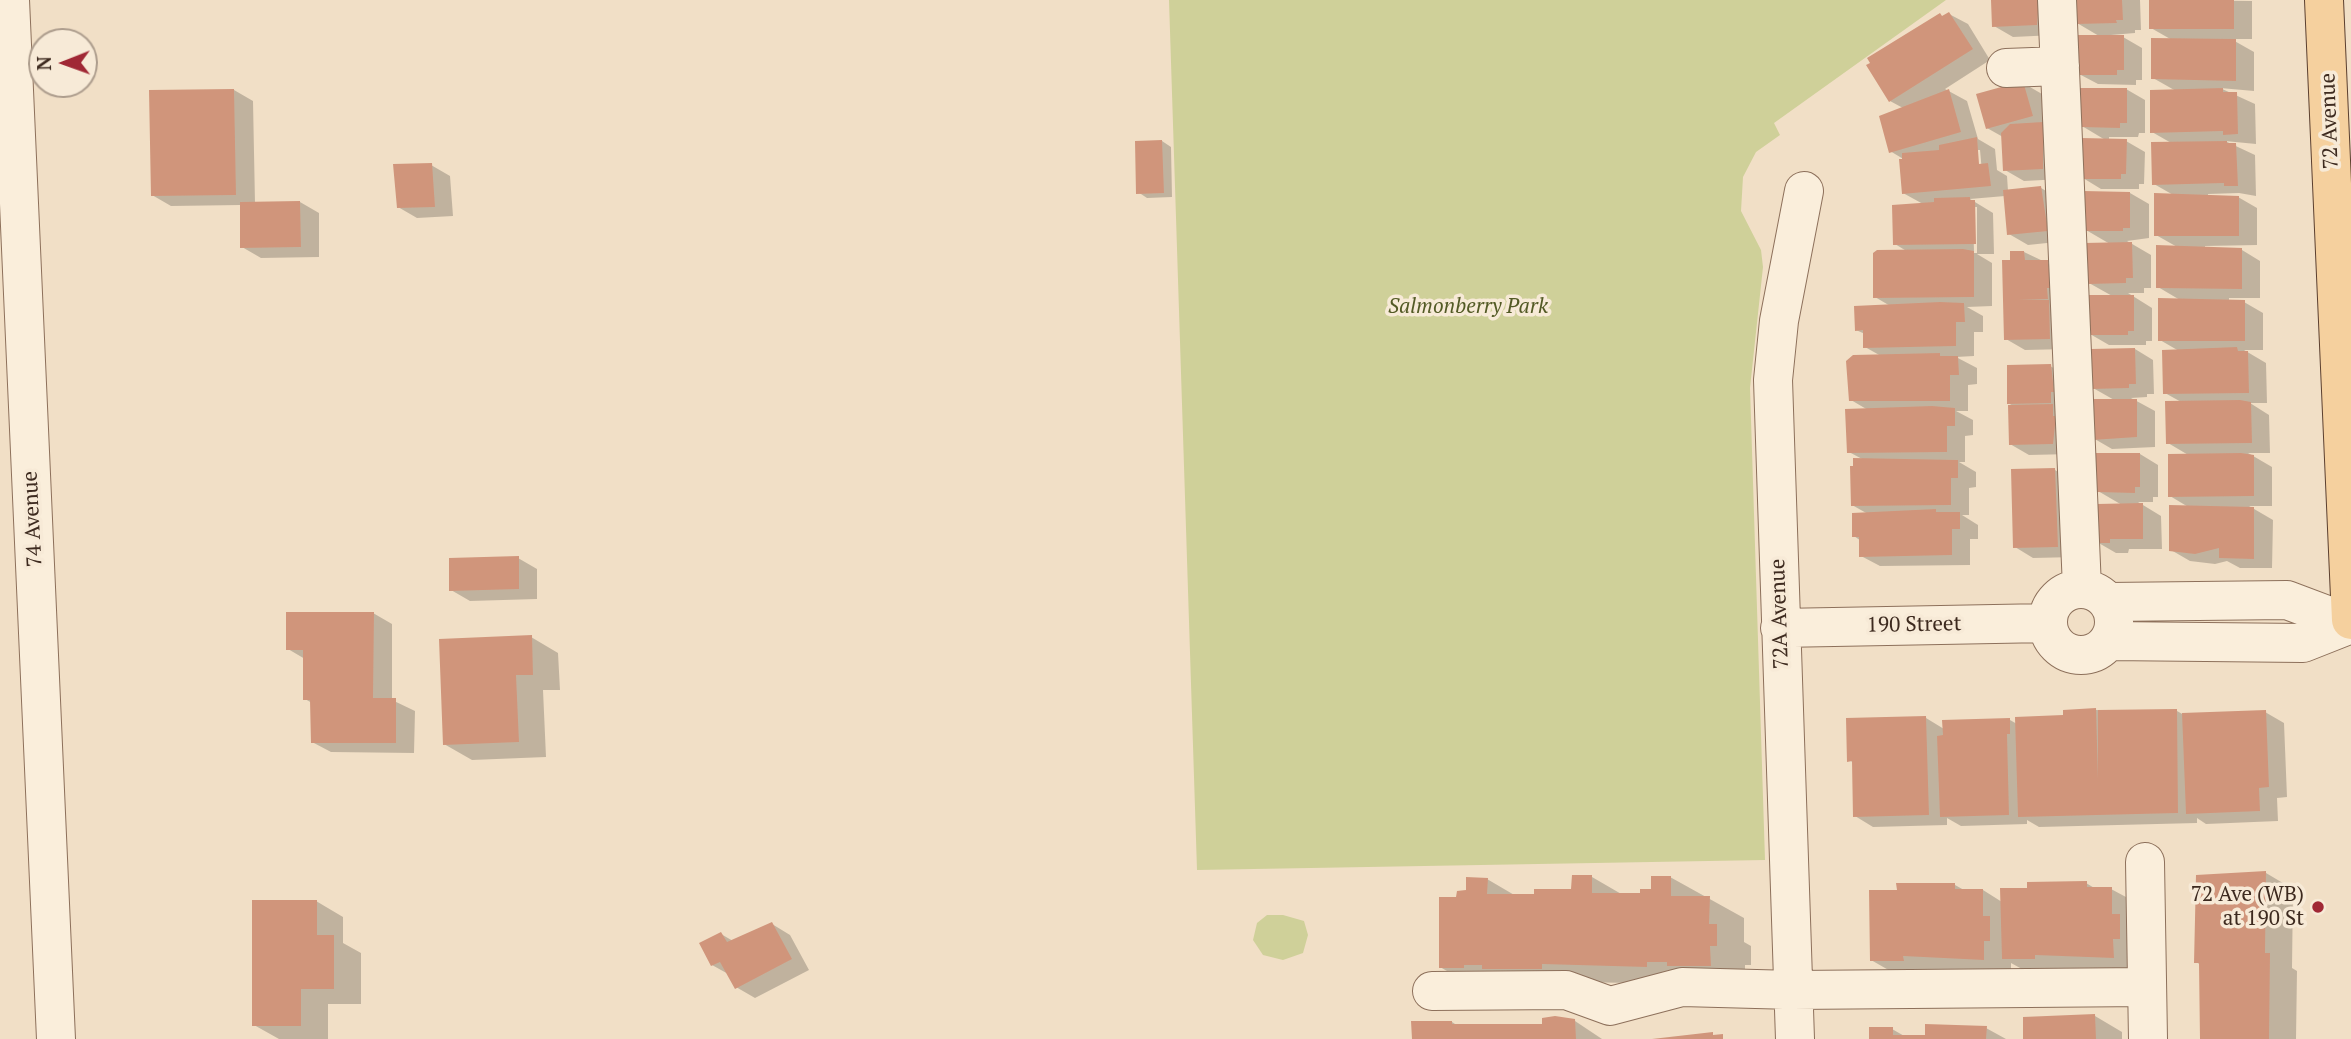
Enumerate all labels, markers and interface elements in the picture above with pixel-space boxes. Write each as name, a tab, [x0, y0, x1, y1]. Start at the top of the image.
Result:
north arrow	[28, 28, 98, 98]
text: N	[31, 56, 56, 71]
street label: 72 Avenue	[2316, 72, 2344, 170]
park label: Salmonberry Park	[1388, 294, 1548, 320]
street label: 74 Avenue	[18, 470, 48, 568]
street label: 72A Avenue	[1765, 558, 1795, 670]
street label: 190 Street	[1866, 612, 1962, 638]
place label: 72 Ave (WB) at 190 St	[2191, 882, 2304, 932]
marker: 72 Ave (WB) at 190 St	[2310, 899, 2326, 915]

